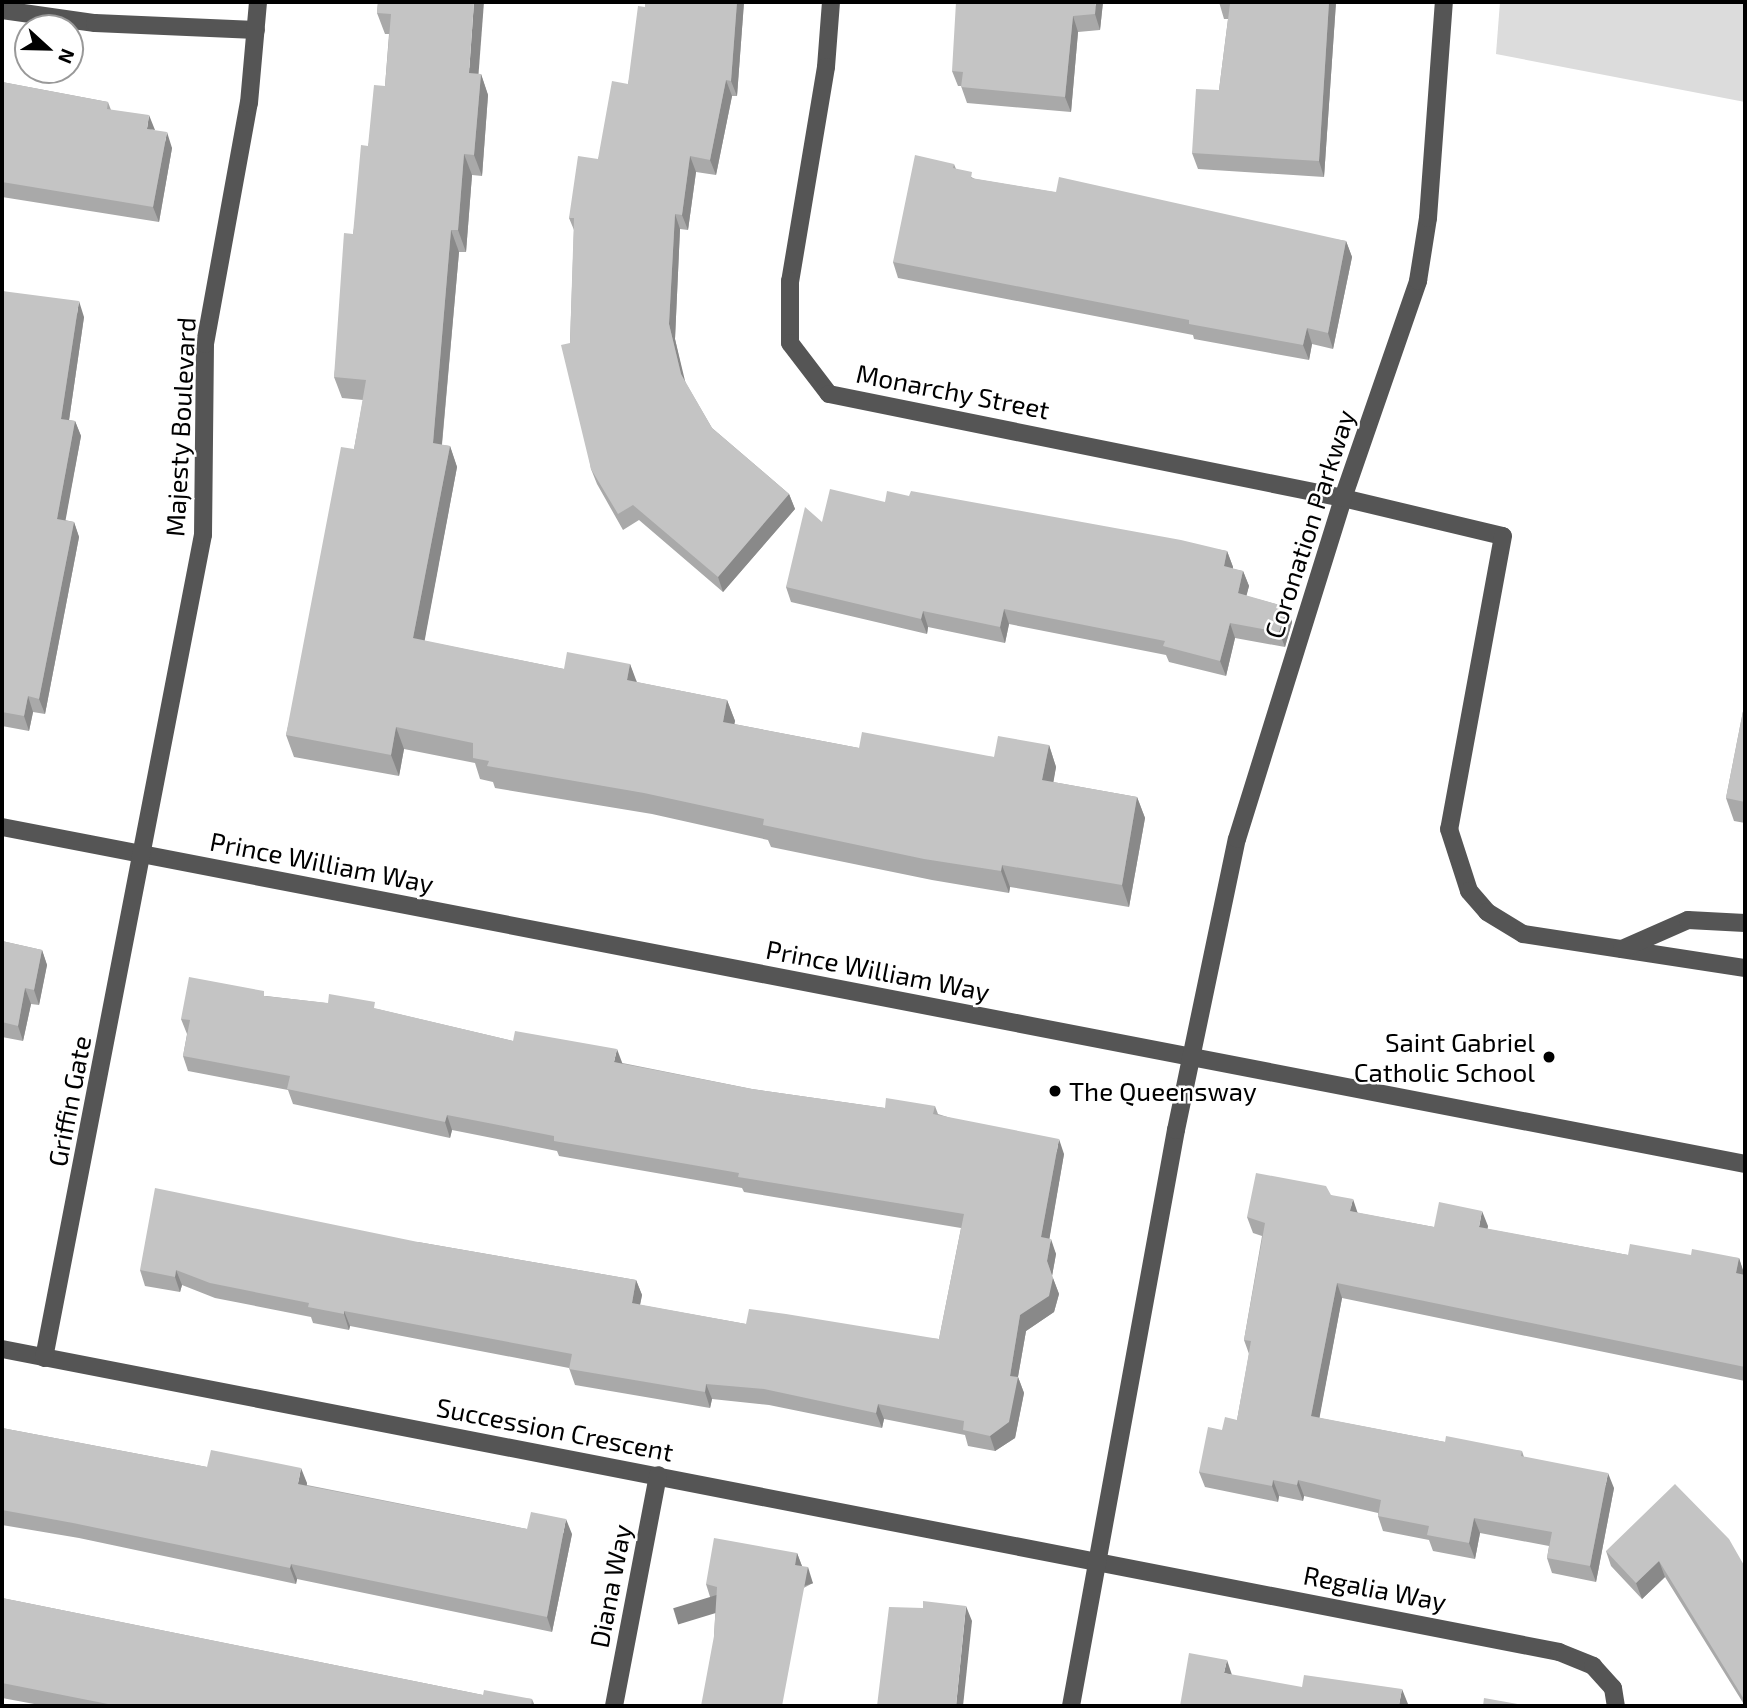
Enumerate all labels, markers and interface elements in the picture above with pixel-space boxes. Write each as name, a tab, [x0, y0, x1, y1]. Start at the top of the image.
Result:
north arrow	[14, 14, 84, 84]
text: N	[54, 46, 80, 67]
street label: Majesty Boulevard	[159, 316, 201, 538]
street label: Monarchy Street	[853, 357, 1053, 425]
street label: Coronation Parkway	[1257, 406, 1361, 642]
street label: Prince William Way	[207, 825, 437, 899]
street label: Prince William Way	[763, 933, 993, 1007]
place label: Saint Gabriel Catholic School	[1354, 1026, 1535, 1088]
street label: Griffin Gate	[41, 1033, 97, 1169]
marker: Saint Gabriel Catholic School	[1541, 1049, 1557, 1065]
place label: The Queensway	[1069, 1075, 1257, 1107]
marker: The Queensway	[1047, 1083, 1063, 1099]
street label: Succession Crescent	[434, 1391, 676, 1467]
street label: Diana Way	[583, 1521, 637, 1651]
street label: Regalia Way	[1301, 1559, 1449, 1617]

